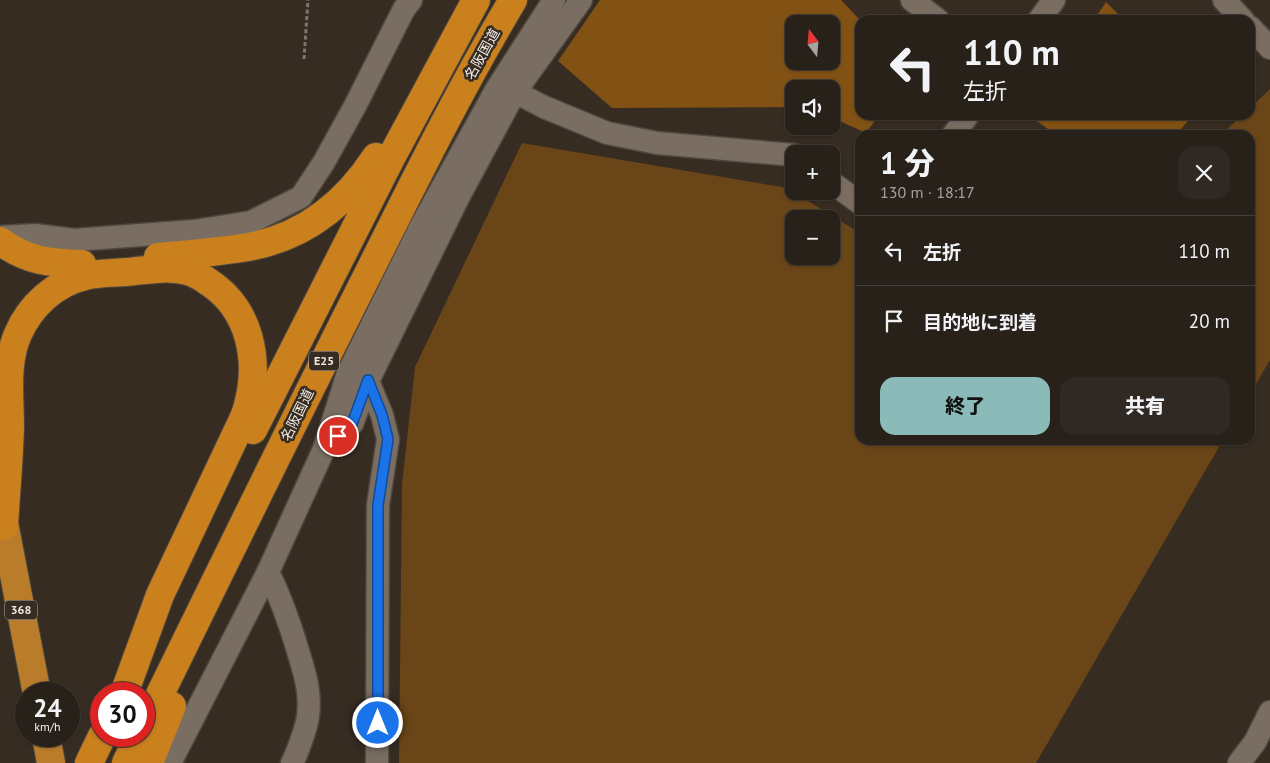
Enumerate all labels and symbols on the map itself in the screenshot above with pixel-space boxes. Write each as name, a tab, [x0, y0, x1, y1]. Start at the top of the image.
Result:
north arrow	[785, 15, 840, 70]
street label: 名阪国道	[461, 25, 503, 83]
road number: E25	[309, 352, 339, 371]
street label: 名阪国道	[277, 386, 317, 444]
pin	[317, 415, 359, 457]
road number: 368	[5, 600, 37, 620]
speed limit sign: 30	[90, 682, 155, 747]
position arrow	[351, 696, 403, 748]

